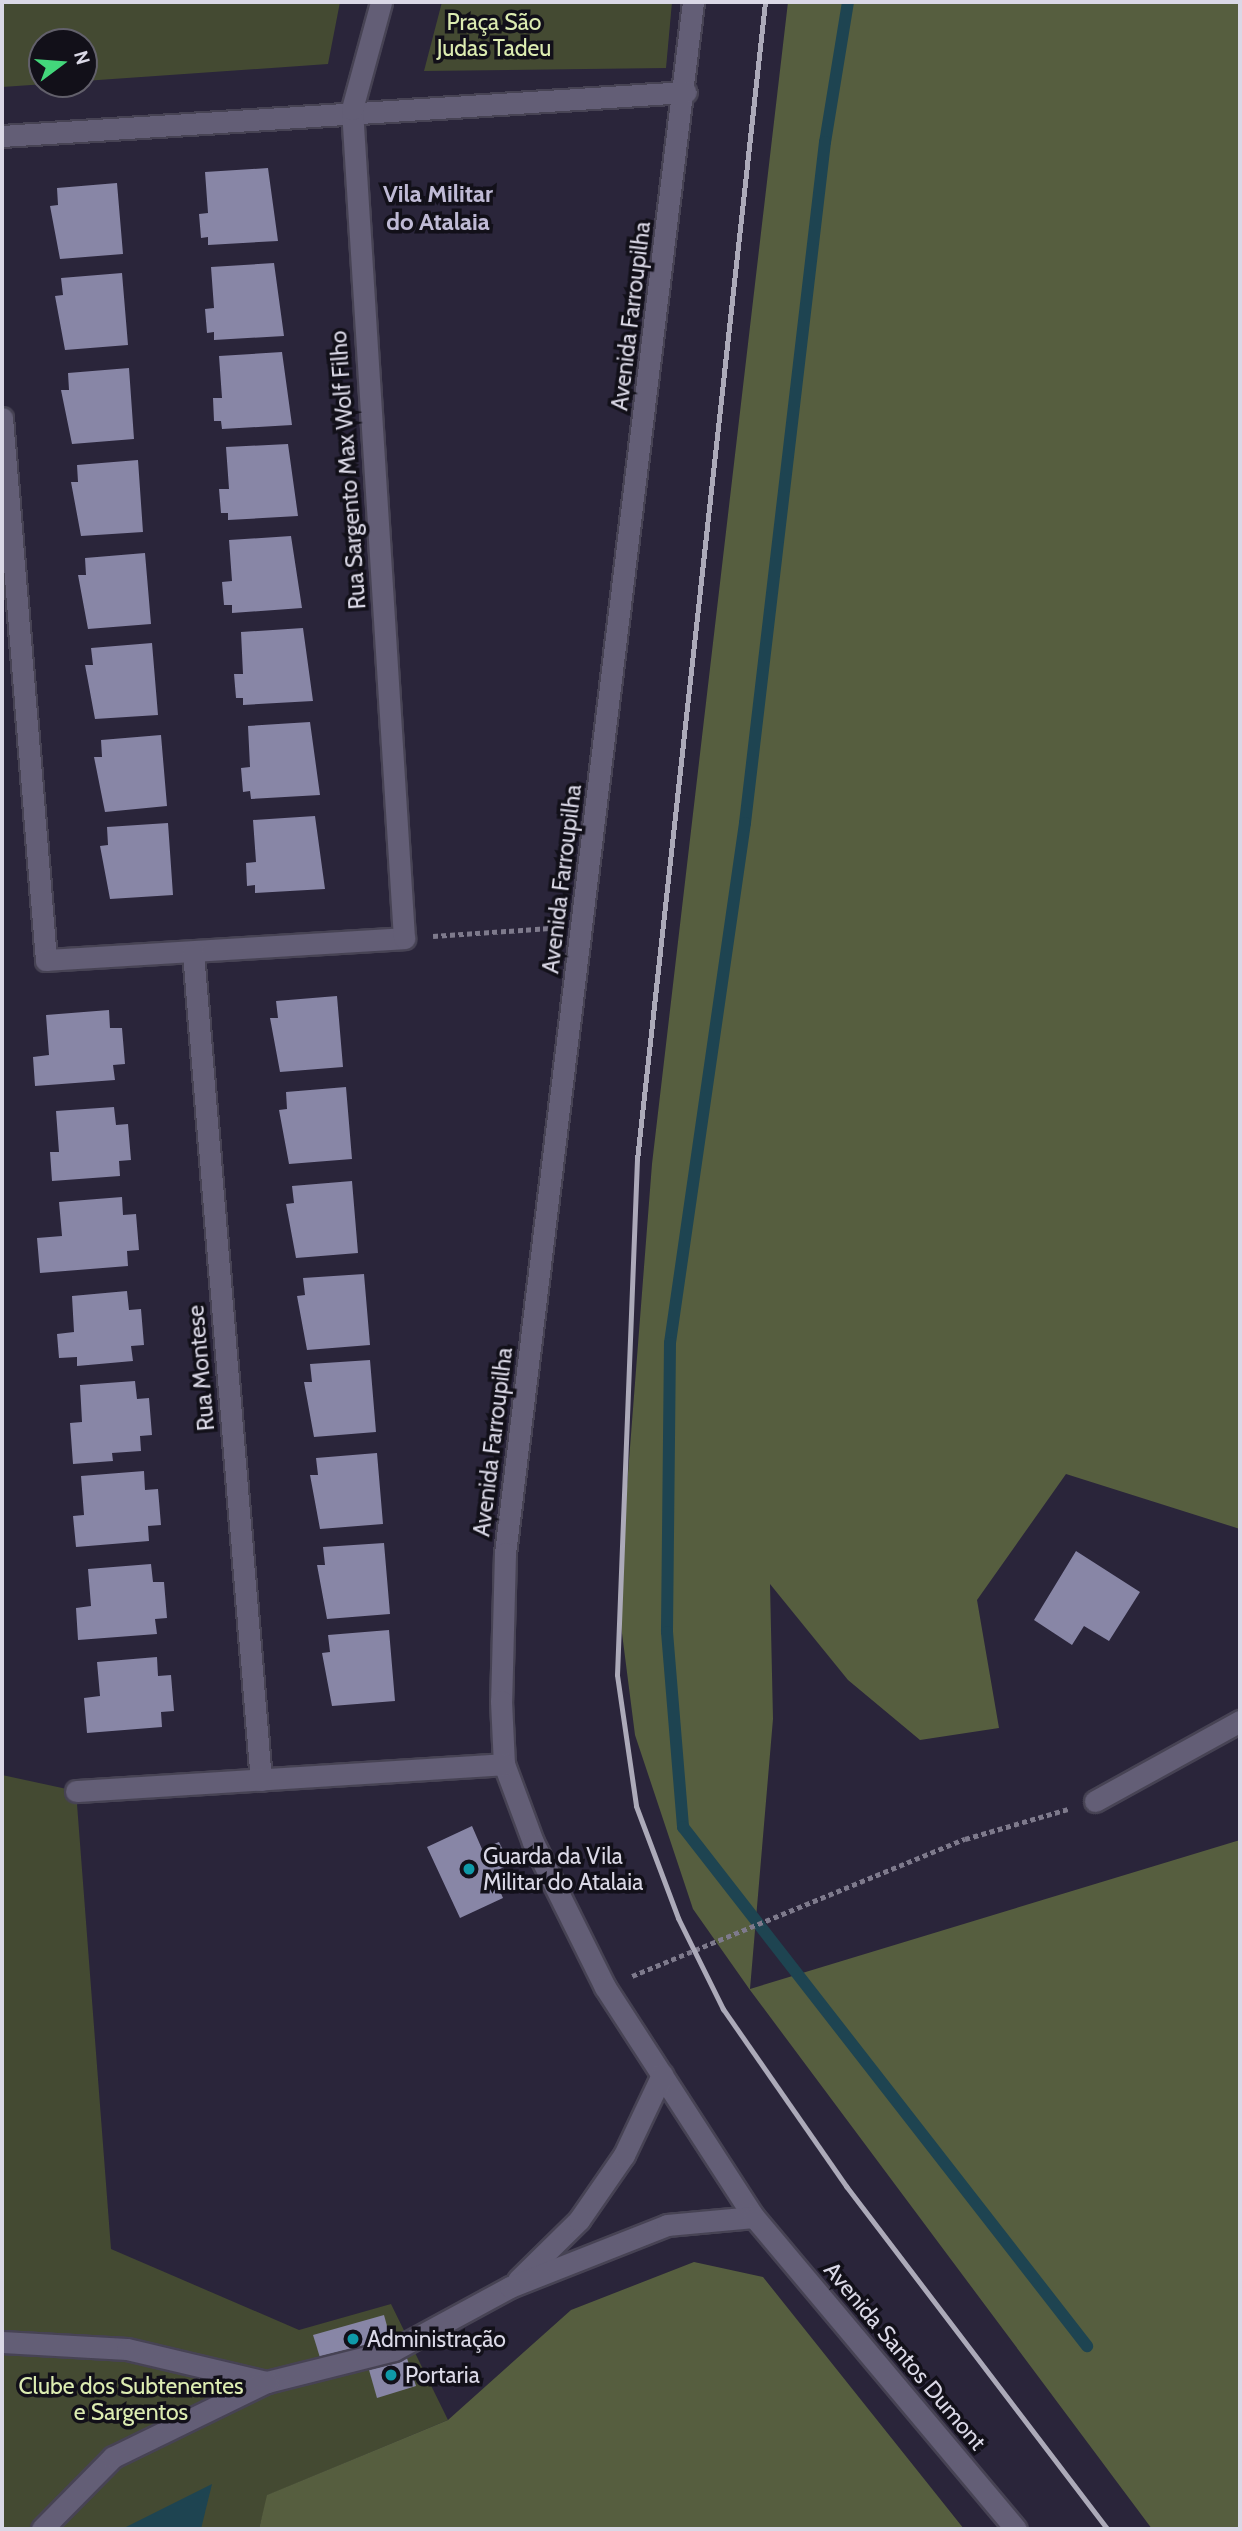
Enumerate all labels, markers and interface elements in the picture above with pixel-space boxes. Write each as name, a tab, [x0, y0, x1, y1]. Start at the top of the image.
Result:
park label: Praça São Judas Tadeu	[437, 8, 551, 62]
north arrow	[28, 28, 98, 98]
text: N	[69, 48, 95, 67]
district label: Vila Militar do Atalaia	[383, 180, 493, 236]
street label: Avenida Farroupilha	[606, 220, 656, 412]
street label: Rua Sargento Max Wolf Filho	[324, 330, 372, 610]
street label: Avenida Farroupilha	[537, 783, 587, 975]
street label: Rua Montese	[182, 1304, 220, 1432]
street label: Avenida Farroupilha	[468, 1346, 518, 1538]
place label: Guarda da Vila Militar do Atalaia	[483, 1842, 643, 1896]
marker: Guarda da Vila Militar do Atalaia	[461, 1861, 477, 1877]
street label: Avenida Santos Dumont	[818, 2256, 992, 2456]
place label: Administração	[367, 2325, 506, 2353]
marker: Administração	[345, 2331, 361, 2347]
place label: Portaria	[405, 2361, 480, 2389]
marker: Portaria	[383, 2367, 399, 2383]
park label: Clube dos Subtenentes e Sargentos	[18, 2372, 244, 2426]

